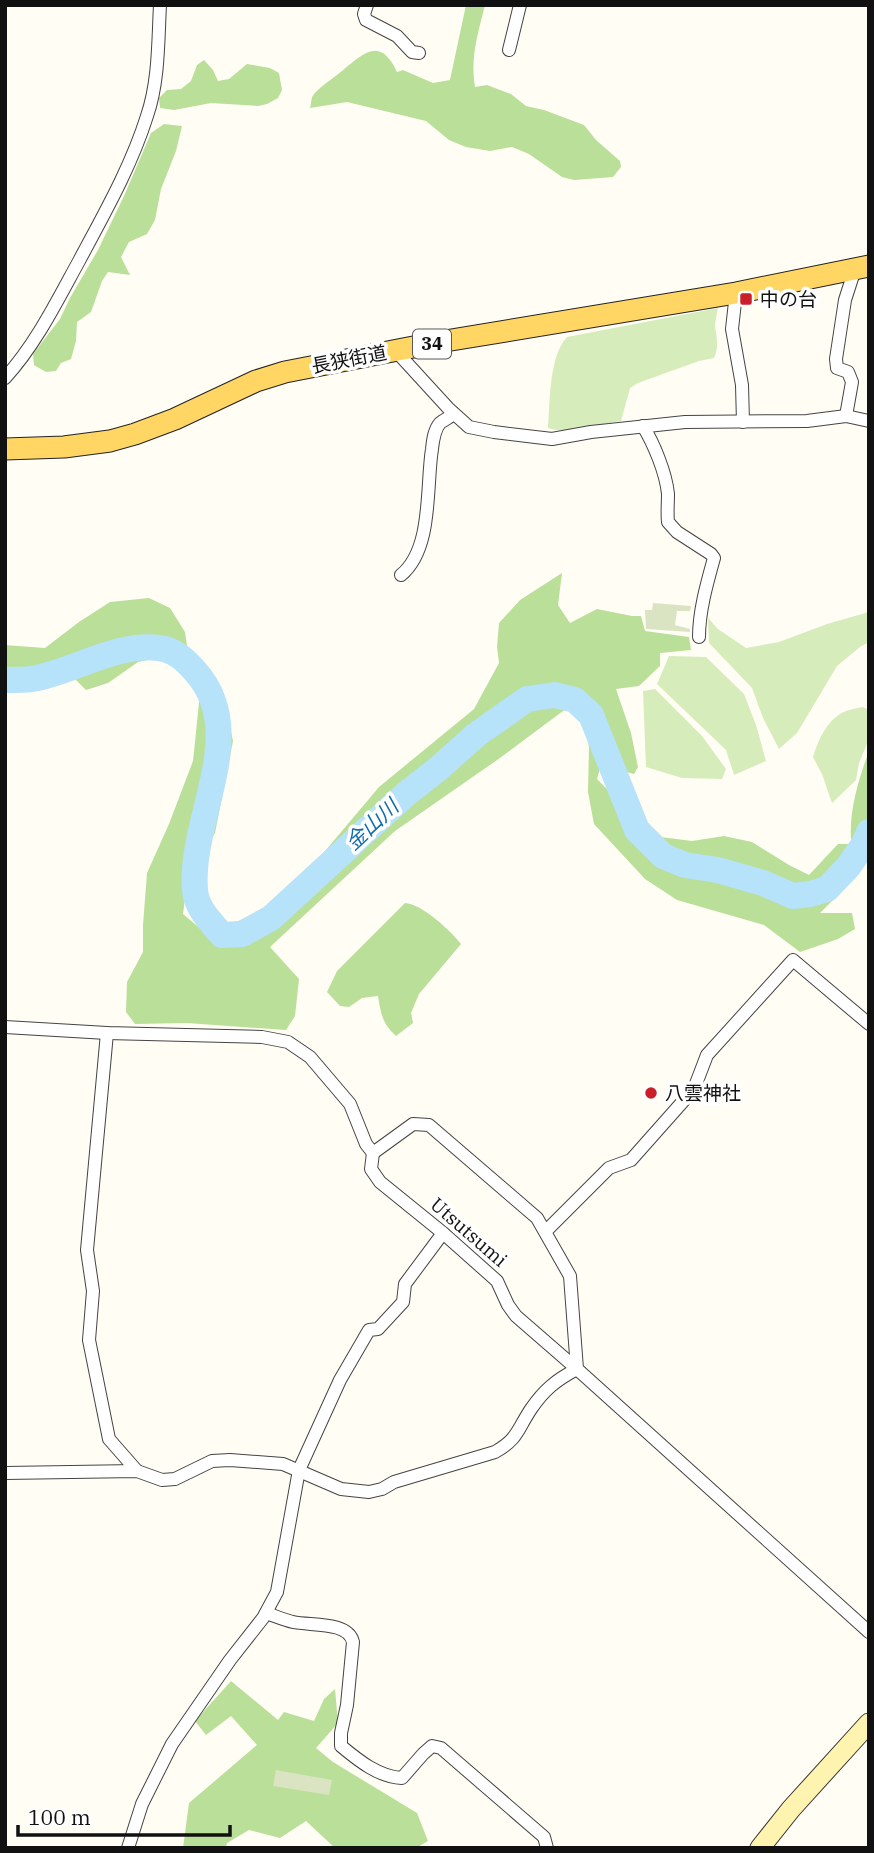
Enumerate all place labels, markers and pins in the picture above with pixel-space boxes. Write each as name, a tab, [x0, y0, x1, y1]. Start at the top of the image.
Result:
place label: 中の台	[760, 287, 817, 311]
marker: 中の台	[738, 291, 754, 307]
place label: 八雲神社	[665, 1081, 741, 1105]
marker: 八雲神社	[643, 1085, 659, 1101]

